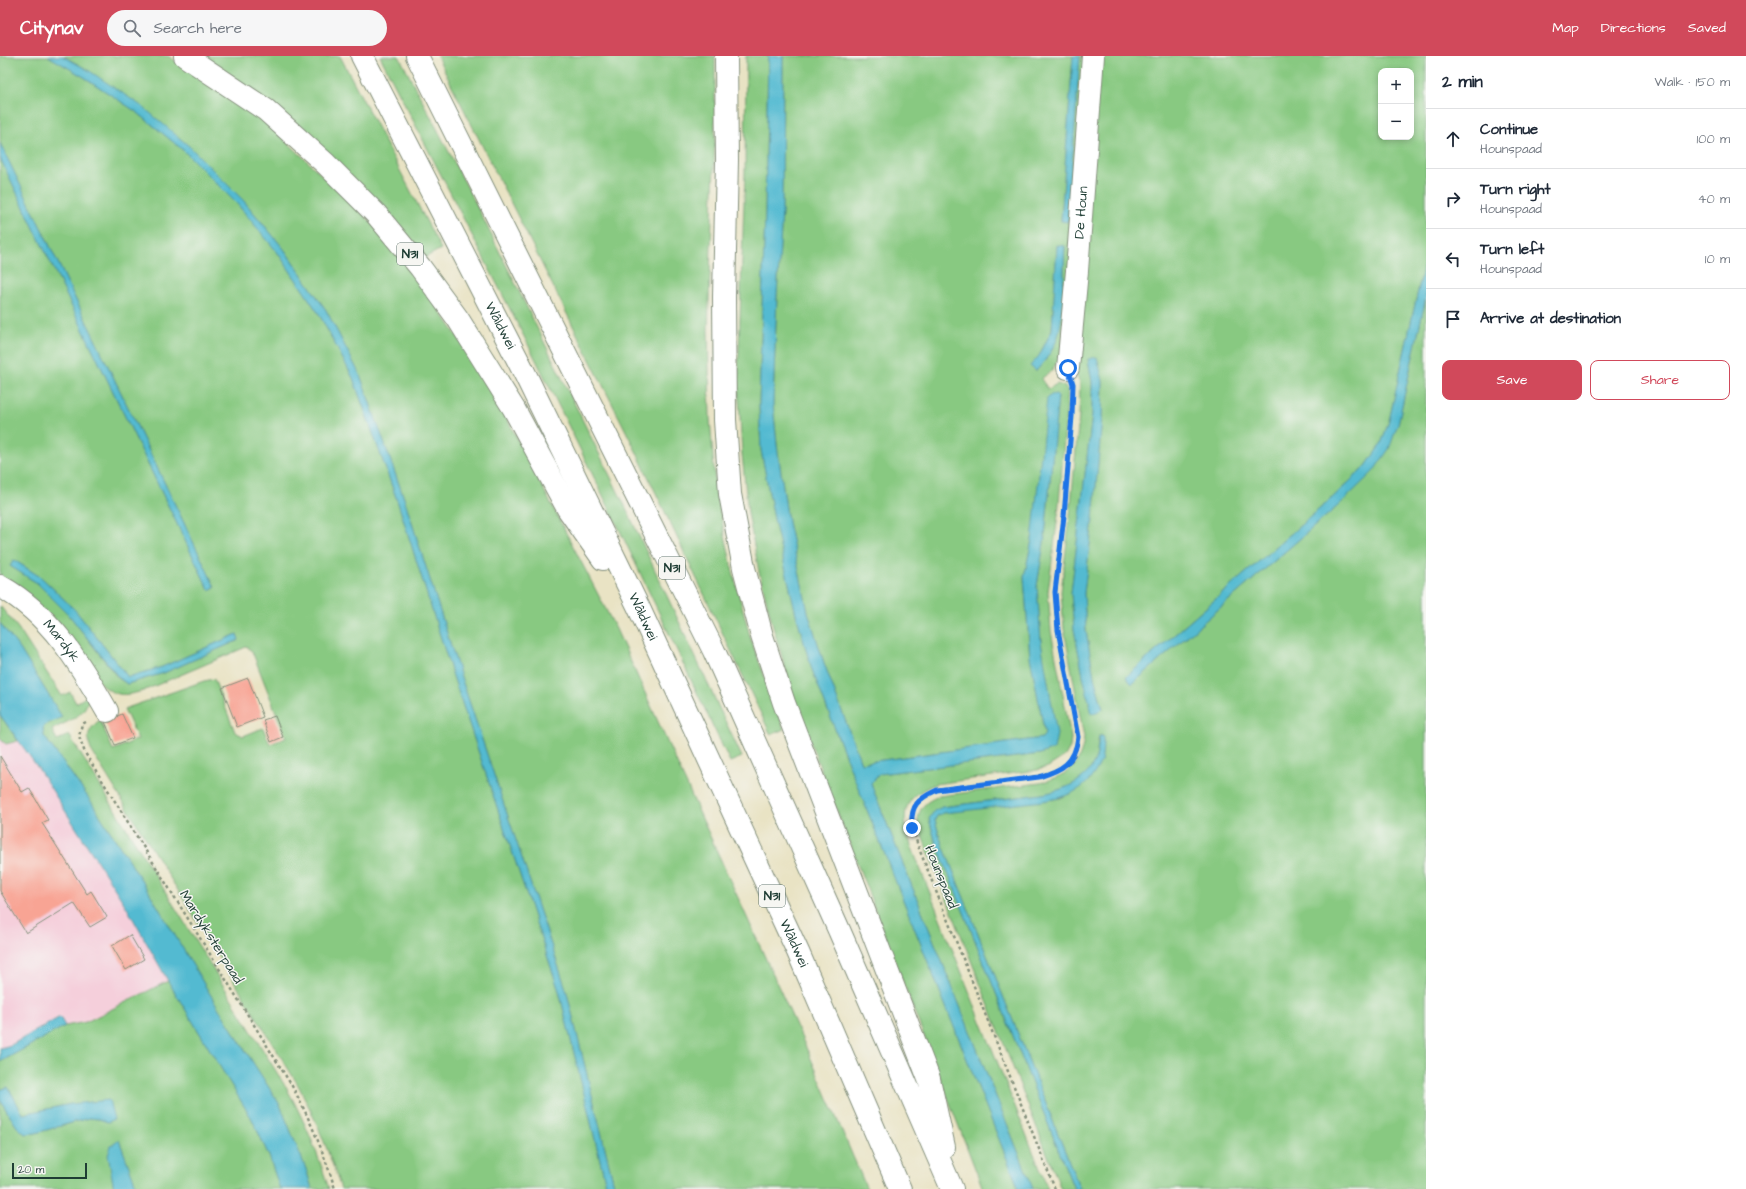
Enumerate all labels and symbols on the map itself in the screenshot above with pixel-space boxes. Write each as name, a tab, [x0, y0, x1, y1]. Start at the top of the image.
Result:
street label: De Houn	[1069, 186, 1093, 240]
road number: N31	[397, 243, 423, 265]
street label: Wâldwei	[480, 299, 521, 353]
route start	[1059, 359, 1077, 377]
road number: N31	[659, 557, 685, 579]
street label: Wâldwei	[623, 589, 663, 644]
street label: Mardyk	[38, 615, 85, 667]
route end	[903, 819, 921, 837]
street label: Hounspaad	[919, 842, 963, 912]
road number: N31	[759, 885, 785, 907]
street label: Mardyksterpaad	[174, 886, 248, 988]
street label: Wâldwei	[774, 916, 813, 970]
scale bar	[12, 1161, 87, 1180]

